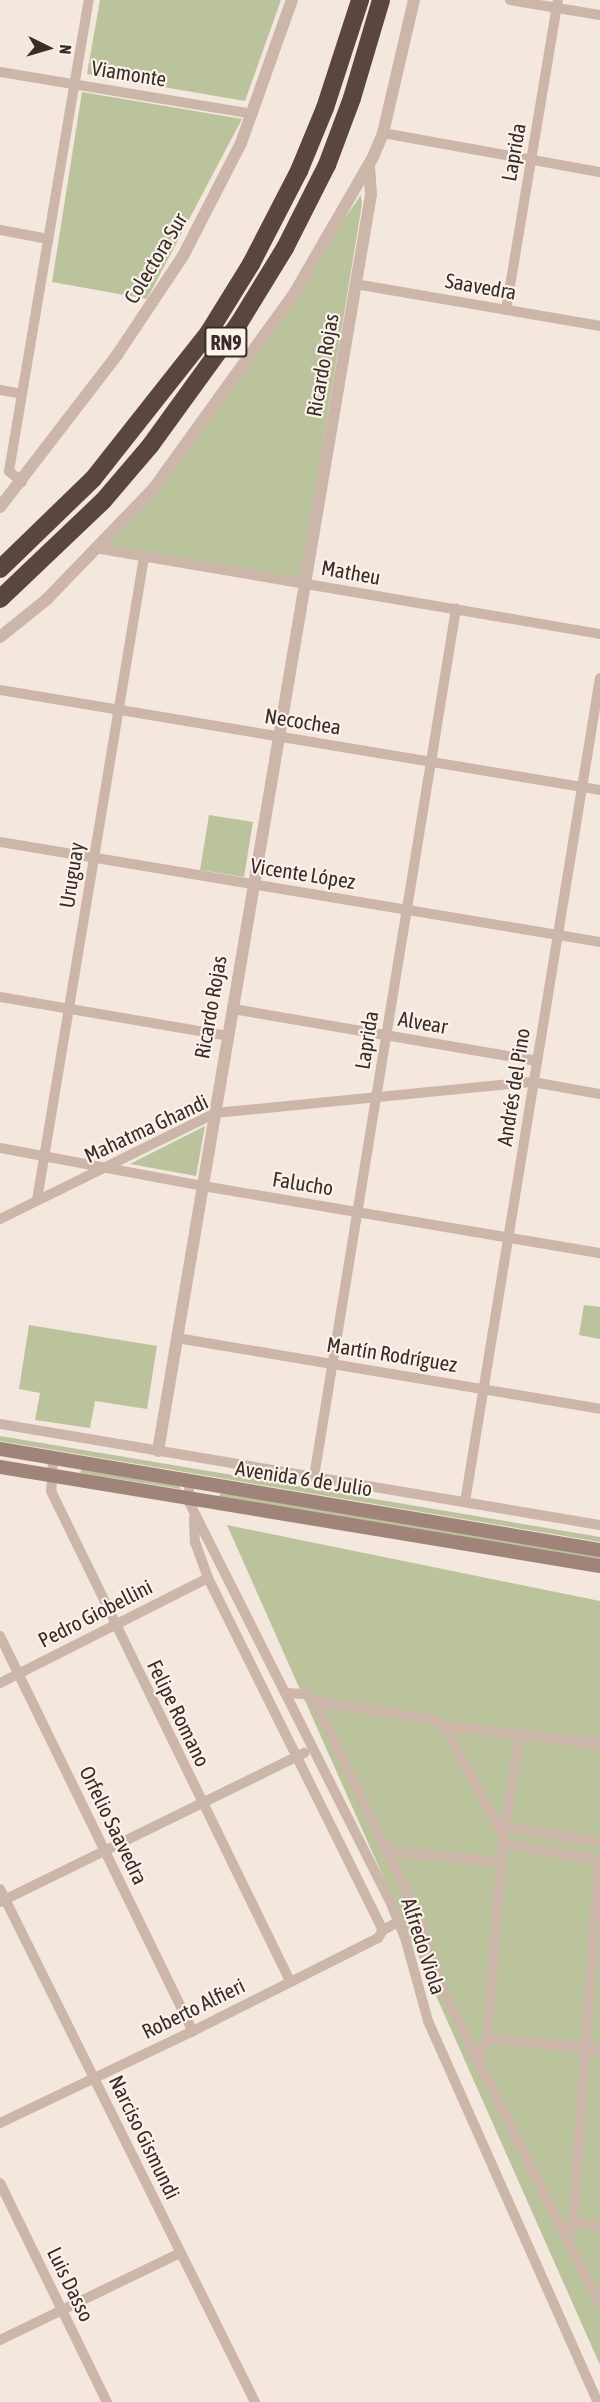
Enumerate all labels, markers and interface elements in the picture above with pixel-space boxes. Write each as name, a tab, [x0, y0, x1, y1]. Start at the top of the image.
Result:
north arrow	[18, 18, 78, 78]
text: N	[57, 44, 75, 55]
street label: Viamonte	[90, 55, 168, 91]
street label: Laprida	[496, 121, 530, 183]
street label: Colectora Sur	[118, 208, 192, 308]
street label: Saavedra	[443, 267, 519, 305]
street label: Ricardo Rojas	[301, 312, 343, 418]
road number: RN9	[204, 325, 248, 359]
street label: Matheu	[319, 554, 383, 590]
street label: Necochea	[263, 703, 343, 739]
street label: Uruguay	[53, 840, 89, 910]
street label: Vicente López	[249, 852, 357, 894]
street label: Ricardo Rojas	[189, 954, 231, 1060]
street label: Alvear	[396, 1005, 450, 1039]
street label: Laprida	[349, 1009, 383, 1071]
street label: Andrés del Pino	[491, 1026, 535, 1148]
street label: Mahatma Ghandi	[80, 1088, 212, 1168]
street label: Falucho	[271, 1166, 335, 1200]
street label: Martín Rodríguez	[325, 1331, 459, 1377]
street label: Avenida 6 de Julio	[234, 1455, 374, 1501]
street label: Pedro Giobellini	[34, 1573, 156, 1653]
street label: Felipe Romano	[142, 1656, 216, 1770]
street label: Orfelio Saavedra	[75, 1762, 153, 1888]
street label: Alfredo Viola	[397, 1894, 451, 1998]
street label: Roberto Alfieri	[137, 1972, 249, 2044]
street label: Narciso Gismundi	[104, 2071, 186, 2203]
street label: Luis Dasso	[42, 2243, 100, 2325]

